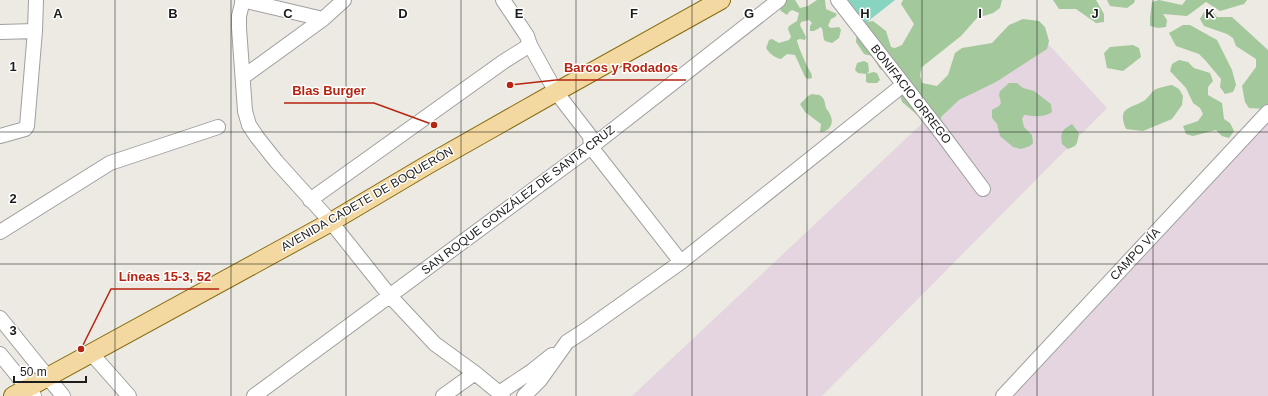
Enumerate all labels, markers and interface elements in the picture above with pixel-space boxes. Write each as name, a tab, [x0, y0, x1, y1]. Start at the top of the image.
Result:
text: A	[53, 6, 63, 21]
text: B	[168, 6, 178, 21]
text: C	[283, 6, 293, 21]
text: D	[398, 6, 408, 21]
text: E	[515, 6, 524, 21]
text: F	[630, 6, 638, 21]
text: G	[744, 6, 754, 21]
text: H	[860, 6, 870, 21]
text: I	[978, 6, 982, 21]
text: J	[1091, 6, 1099, 21]
text: K	[1205, 6, 1215, 21]
street label: BONIFACIO ORREGO	[868, 42, 954, 146]
callout: Barcos y Rodados	[556, 55, 686, 80]
text: 1	[9, 59, 17, 74]
text: Barcos y Rodados	[564, 60, 678, 75]
callout: Blas Burger	[284, 78, 374, 103]
text: Blas Burger	[292, 83, 366, 98]
street label: SAN ROQUE GONZÁLEZ DE SANTA CRUZ	[418, 122, 617, 277]
street label: AVENIDA CADETE DE BOQUERÓN	[278, 143, 456, 254]
text: 2	[9, 191, 17, 206]
street label: CAMPO VÍA	[1106, 224, 1163, 283]
callout: Líneas 15-3, 52	[111, 264, 219, 289]
text: Líneas 15-3, 52	[119, 269, 211, 284]
text: 3	[9, 323, 17, 338]
scale bar	[14, 358, 86, 384]
text: 50 m	[20, 365, 47, 379]

